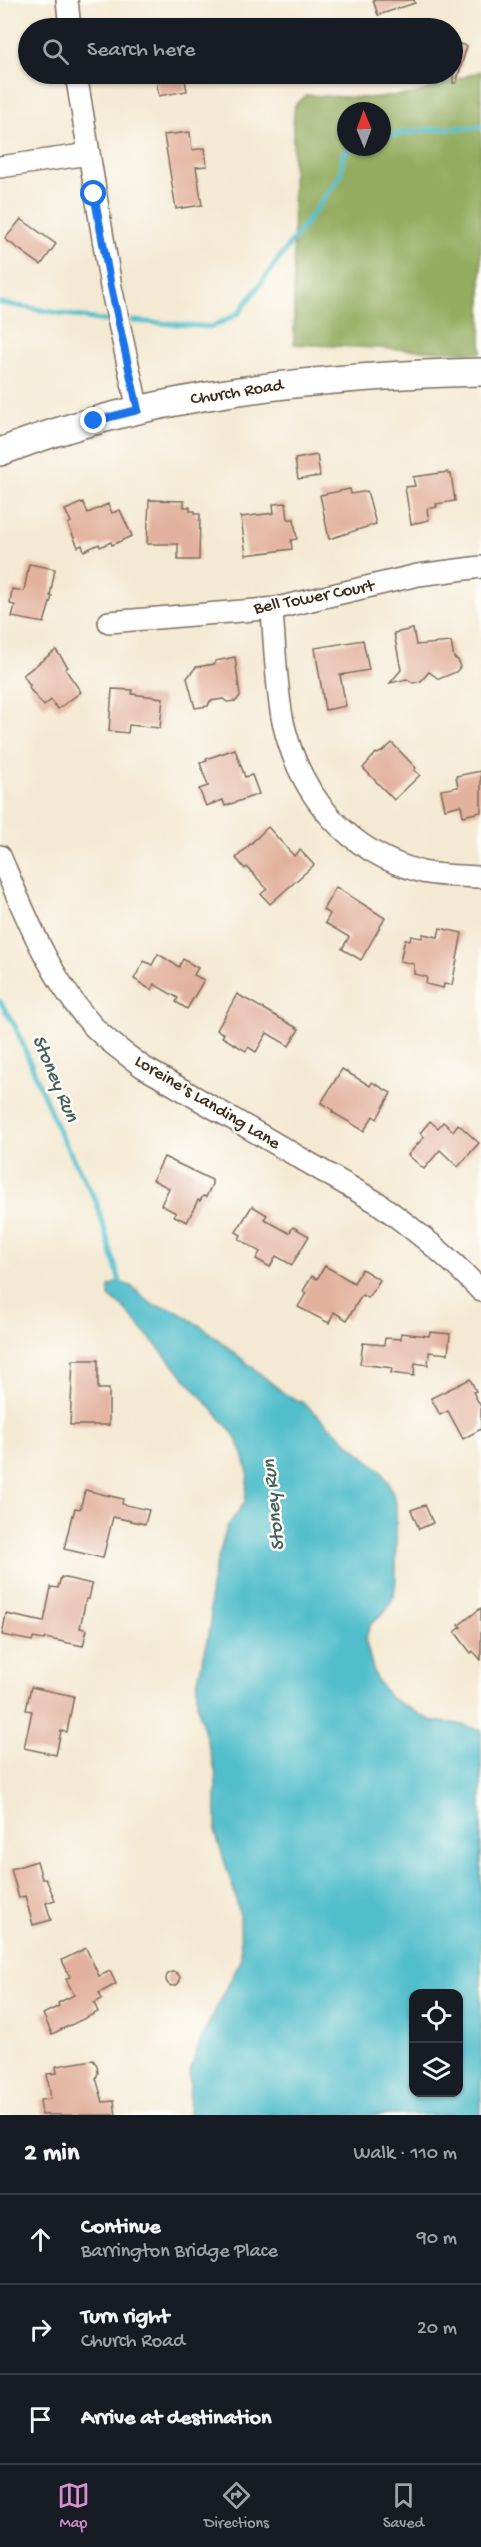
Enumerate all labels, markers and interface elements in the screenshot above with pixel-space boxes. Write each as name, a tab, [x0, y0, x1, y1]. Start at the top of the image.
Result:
search box	[18, 18, 463, 84]
icon: search	[39, 35, 72, 68]
text: Search here	[87, 38, 195, 64]
north arrow	[337, 102, 391, 156]
route start	[80, 180, 106, 206]
street label: Church Road	[189, 375, 286, 411]
route end	[80, 407, 106, 433]
street label: Bell Tower Court	[251, 576, 378, 620]
water label: Stoney Run	[26, 1032, 83, 1126]
street label: Loreine's Landing Lane	[131, 1051, 284, 1155]
water label: Stoney Run	[259, 1458, 291, 1552]
map controls	[409, 1989, 463, 2097]
button: locate	[409, 1989, 463, 2043]
button: layers	[409, 2043, 463, 2097]
text: 2 min	[24, 2139, 79, 2170]
text: Walk · 110 m	[353, 2143, 457, 2166]
text: Continue	[81, 2215, 161, 2241]
icon: ahead	[24, 2223, 57, 2256]
text: 90 m	[417, 2228, 457, 2251]
text: Barrington Bridge Place	[81, 2241, 278, 2264]
text: Turn right	[81, 2305, 169, 2331]
icon: right	[24, 2313, 57, 2346]
text: 20 m	[417, 2318, 457, 2341]
text: Church Road	[81, 2331, 185, 2354]
icon: arrive	[24, 2403, 57, 2436]
text: Arrive at destination	[81, 2406, 271, 2432]
tab: Map	[57, 2479, 90, 2534]
tab: Directions	[204, 2479, 269, 2534]
tab: Saved	[383, 2479, 424, 2534]

